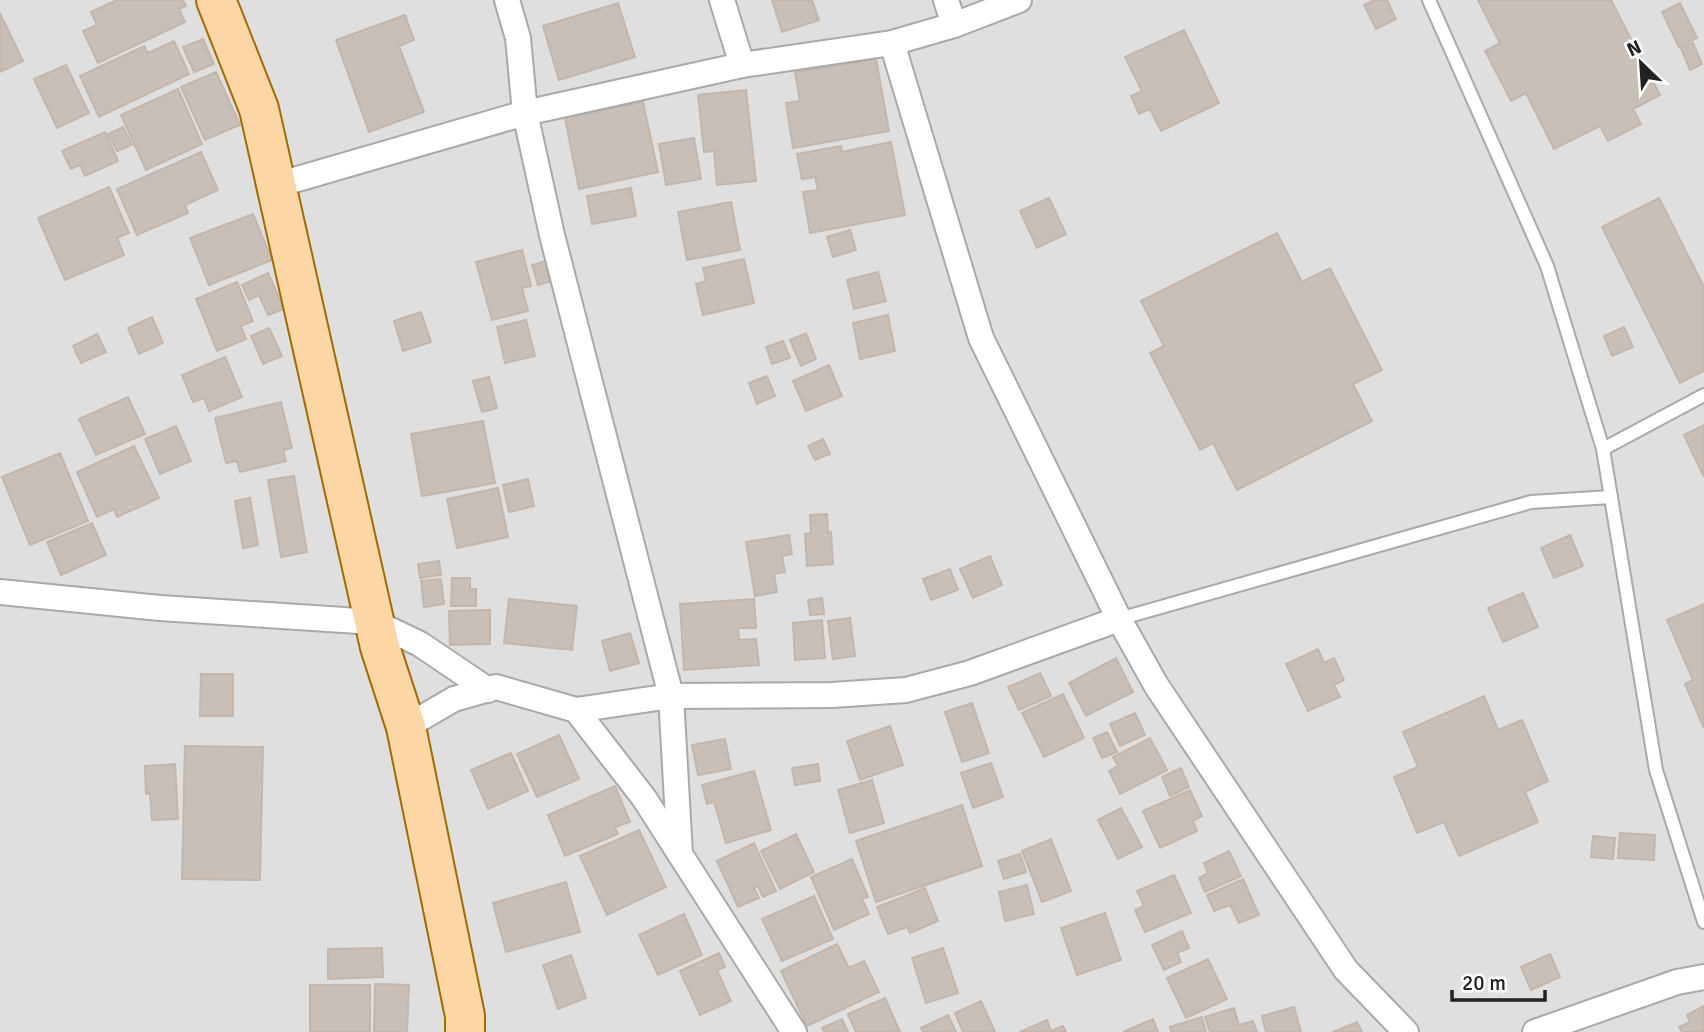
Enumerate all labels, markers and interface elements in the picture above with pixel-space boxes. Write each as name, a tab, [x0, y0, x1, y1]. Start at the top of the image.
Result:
north arrow	[1606, 28, 1676, 98]
text: N	[1623, 35, 1645, 62]
scale bar	[1452, 958, 1545, 1002]
text: 20 m	[1462, 970, 1506, 996]

